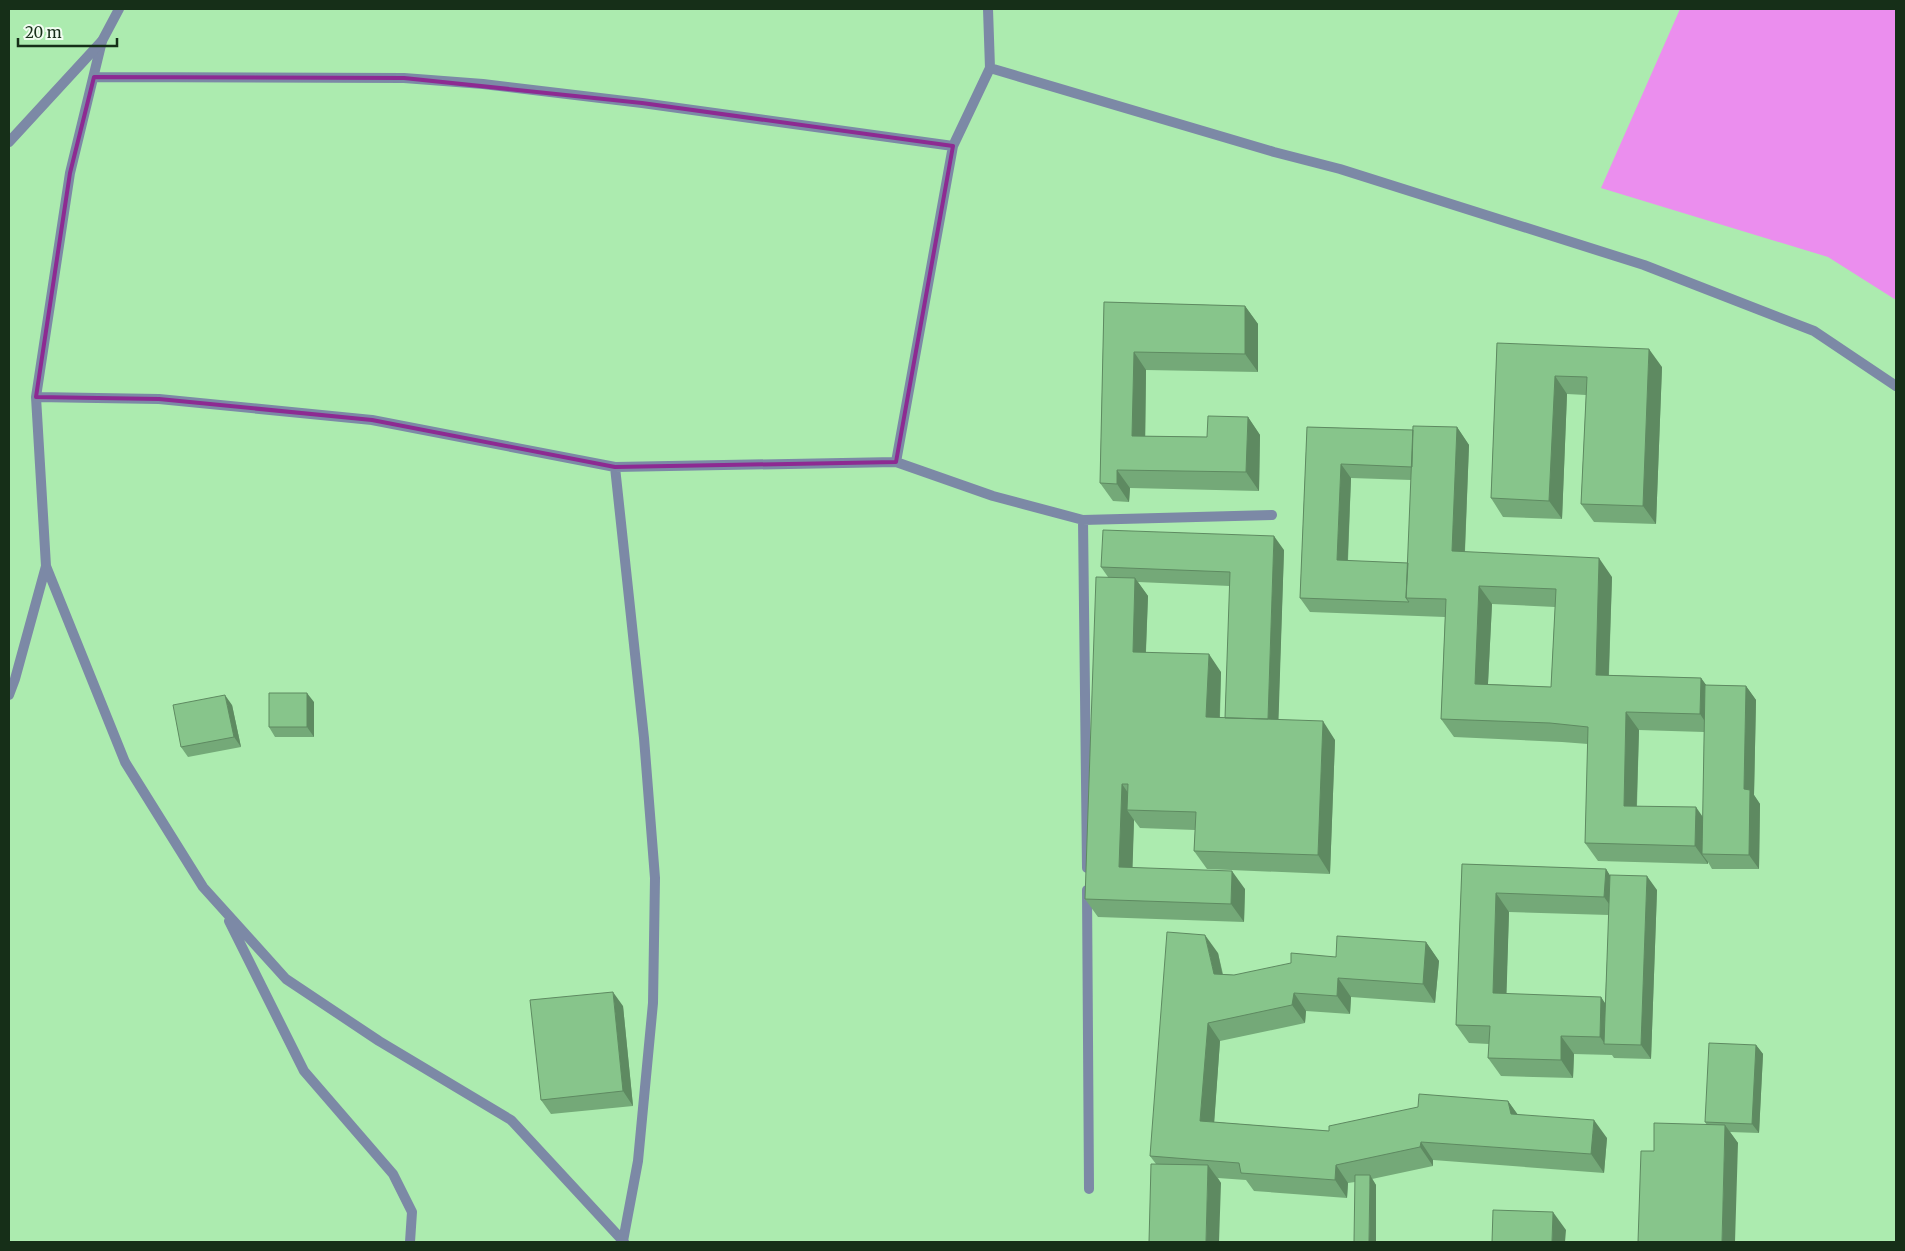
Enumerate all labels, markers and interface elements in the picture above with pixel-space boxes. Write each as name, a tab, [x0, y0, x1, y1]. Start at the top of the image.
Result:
scale bar	[18, 15, 116, 47]
text: 20 m	[25, 23, 62, 42]

